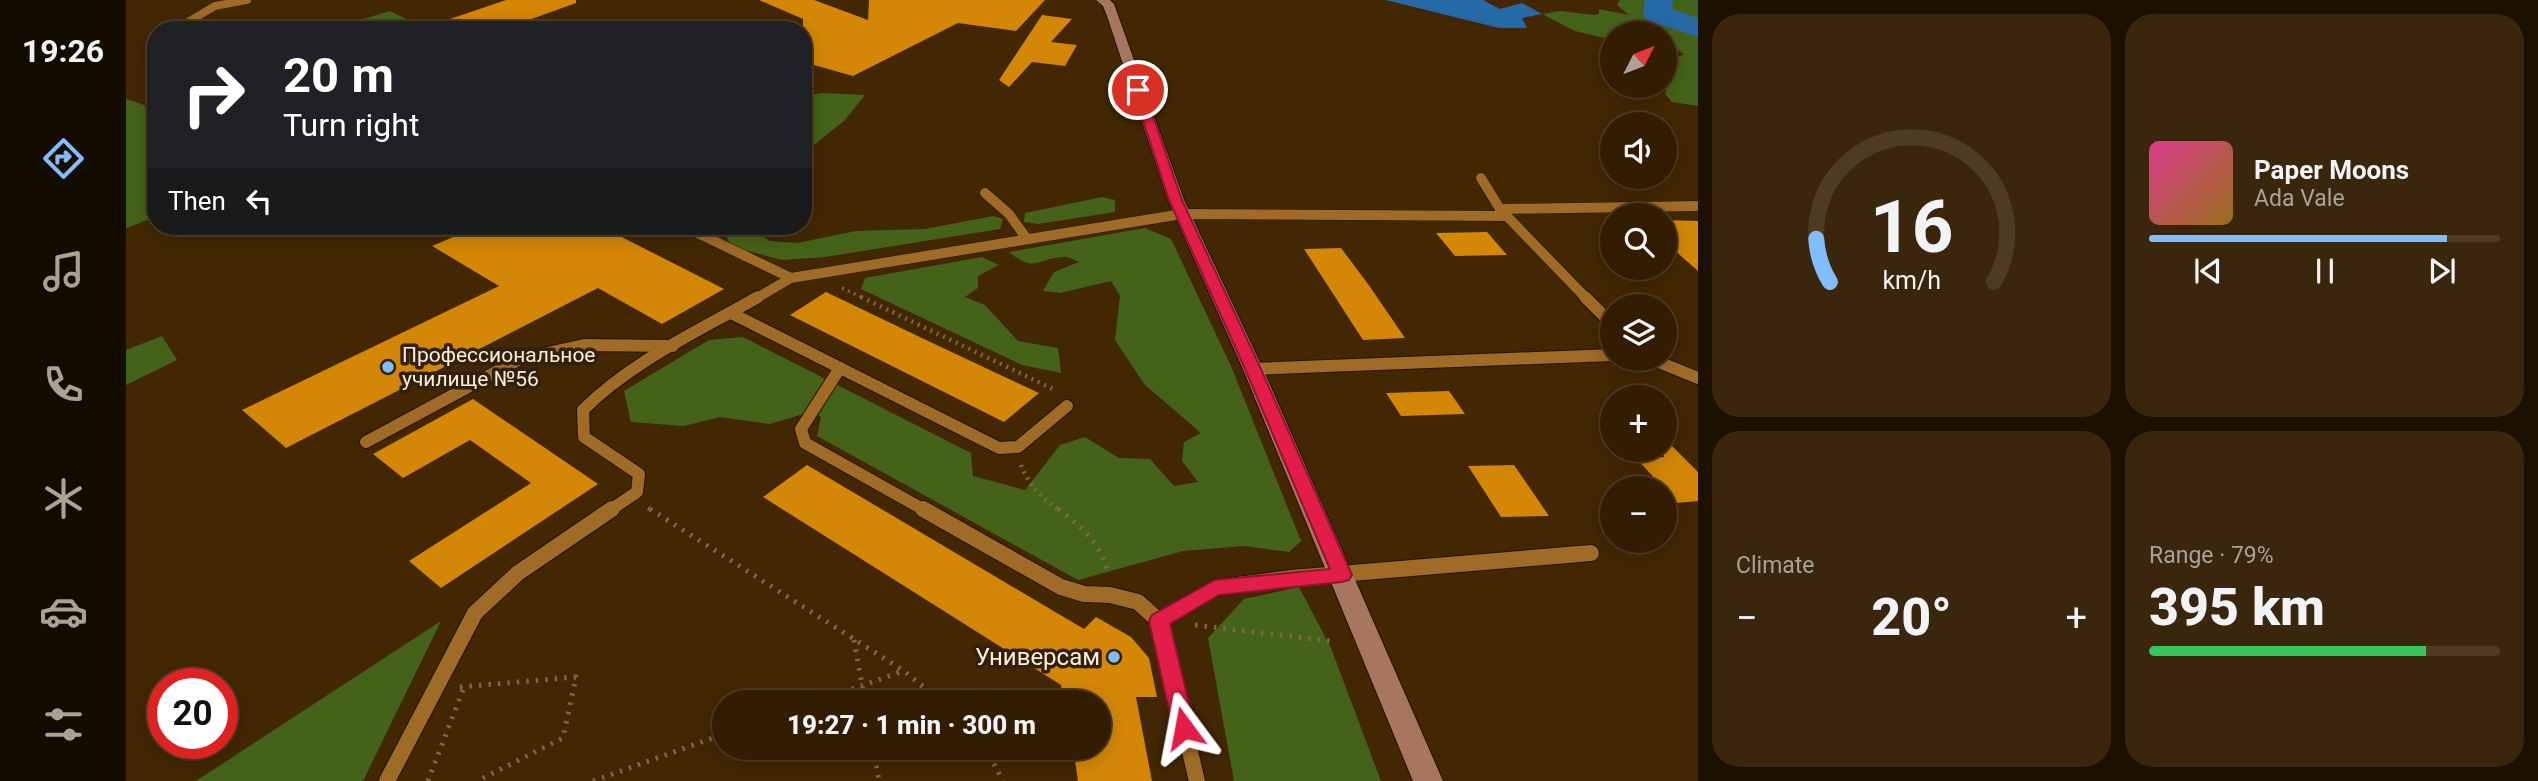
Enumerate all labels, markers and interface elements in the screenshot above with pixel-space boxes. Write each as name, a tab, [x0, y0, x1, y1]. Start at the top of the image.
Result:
north arrow	[1600, 21, 1676, 98]
map controls	[1600, 21, 1677, 553]
text: 19:26	[22, 32, 104, 70]
text: 20 m	[283, 47, 394, 104]
icon: right	[168, 49, 259, 140]
pin	[1108, 60, 1168, 120]
icon: arrive	[1119, 71, 1157, 109]
text: Turn right	[283, 106, 419, 144]
button: sound	[1600, 112, 1677, 189]
icon: directions	[39, 134, 88, 183]
text: Paper Moons	[2254, 155, 2409, 185]
icon: left	[240, 182, 278, 220]
text: 16	[1870, 184, 1953, 270]
text: Ada Vale	[2254, 185, 2345, 212]
text: Then	[168, 186, 226, 216]
button: search	[1600, 203, 1677, 280]
icon: music	[39, 247, 88, 296]
icon: previous	[2189, 252, 2227, 290]
icon: pause	[2306, 252, 2344, 290]
icon: next	[2423, 252, 2461, 290]
text: km/h	[1882, 266, 1941, 295]
button: layers	[1600, 294, 1677, 371]
place label: Профессиональное училище №56	[402, 343, 596, 391]
marker: Профессиональное училище №56	[380, 359, 396, 375]
icon: phone	[39, 360, 88, 409]
button: +	[1600, 385, 1677, 462]
icon: climate	[39, 474, 88, 523]
button: −	[1600, 476, 1677, 553]
text: Range · 79%	[2149, 542, 2274, 569]
text: Climate	[1736, 552, 1815, 579]
text: 395 km	[2149, 577, 2325, 638]
icon: car	[39, 587, 88, 636]
text: 20°	[1871, 587, 1952, 648]
text: −	[1736, 596, 1758, 640]
text: +	[2065, 596, 2087, 640]
place label: Универсам	[975, 643, 1100, 671]
marker: Универсам	[1106, 649, 1122, 665]
speed limit sign: 20	[147, 668, 238, 759]
position arrow	[1147, 691, 1221, 765]
icon: filters	[39, 700, 88, 749]
text: 19:27 · 1 min · 300 m	[787, 710, 1036, 740]

